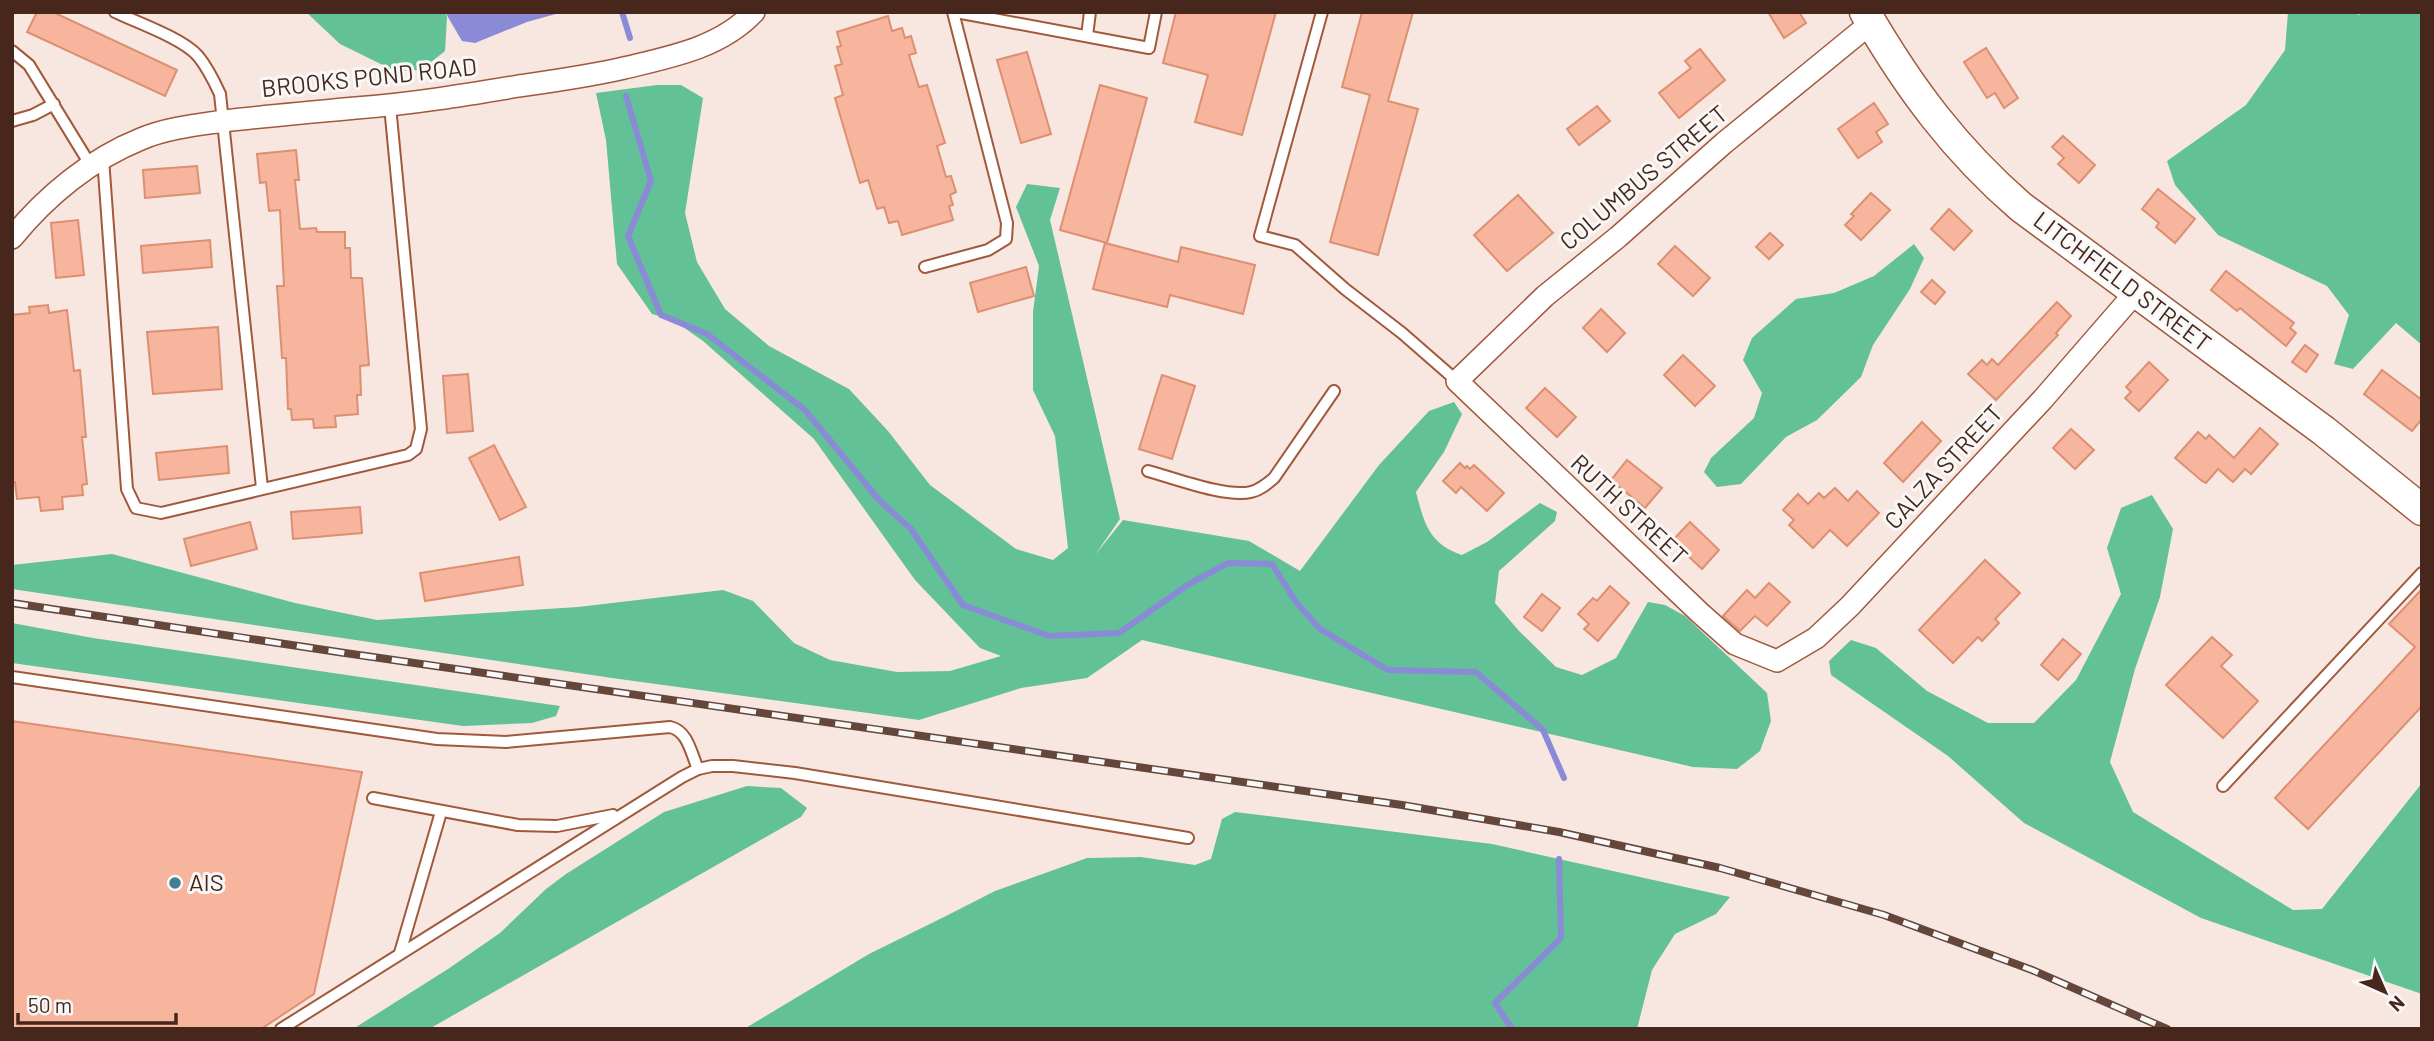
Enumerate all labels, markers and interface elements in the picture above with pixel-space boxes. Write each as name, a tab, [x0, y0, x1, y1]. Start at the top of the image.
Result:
street label: BROOKS POND ROAD	[260, 51, 478, 102]
street label: COLUMBUS STREET	[1553, 98, 1733, 255]
street label: LITCHFIELD STREET	[2028, 205, 2217, 357]
street label: CALZA STREET	[1878, 398, 2008, 534]
street label: RUTH STREET	[1566, 448, 1694, 570]
place label: AIS	[189, 867, 224, 896]
marker: AIS	[167, 875, 183, 891]
north arrow	[2350, 957, 2420, 1027]
scale bar	[18, 982, 175, 1026]
text: 50 m	[28, 992, 72, 1017]
text: N	[2385, 992, 2410, 1017]

